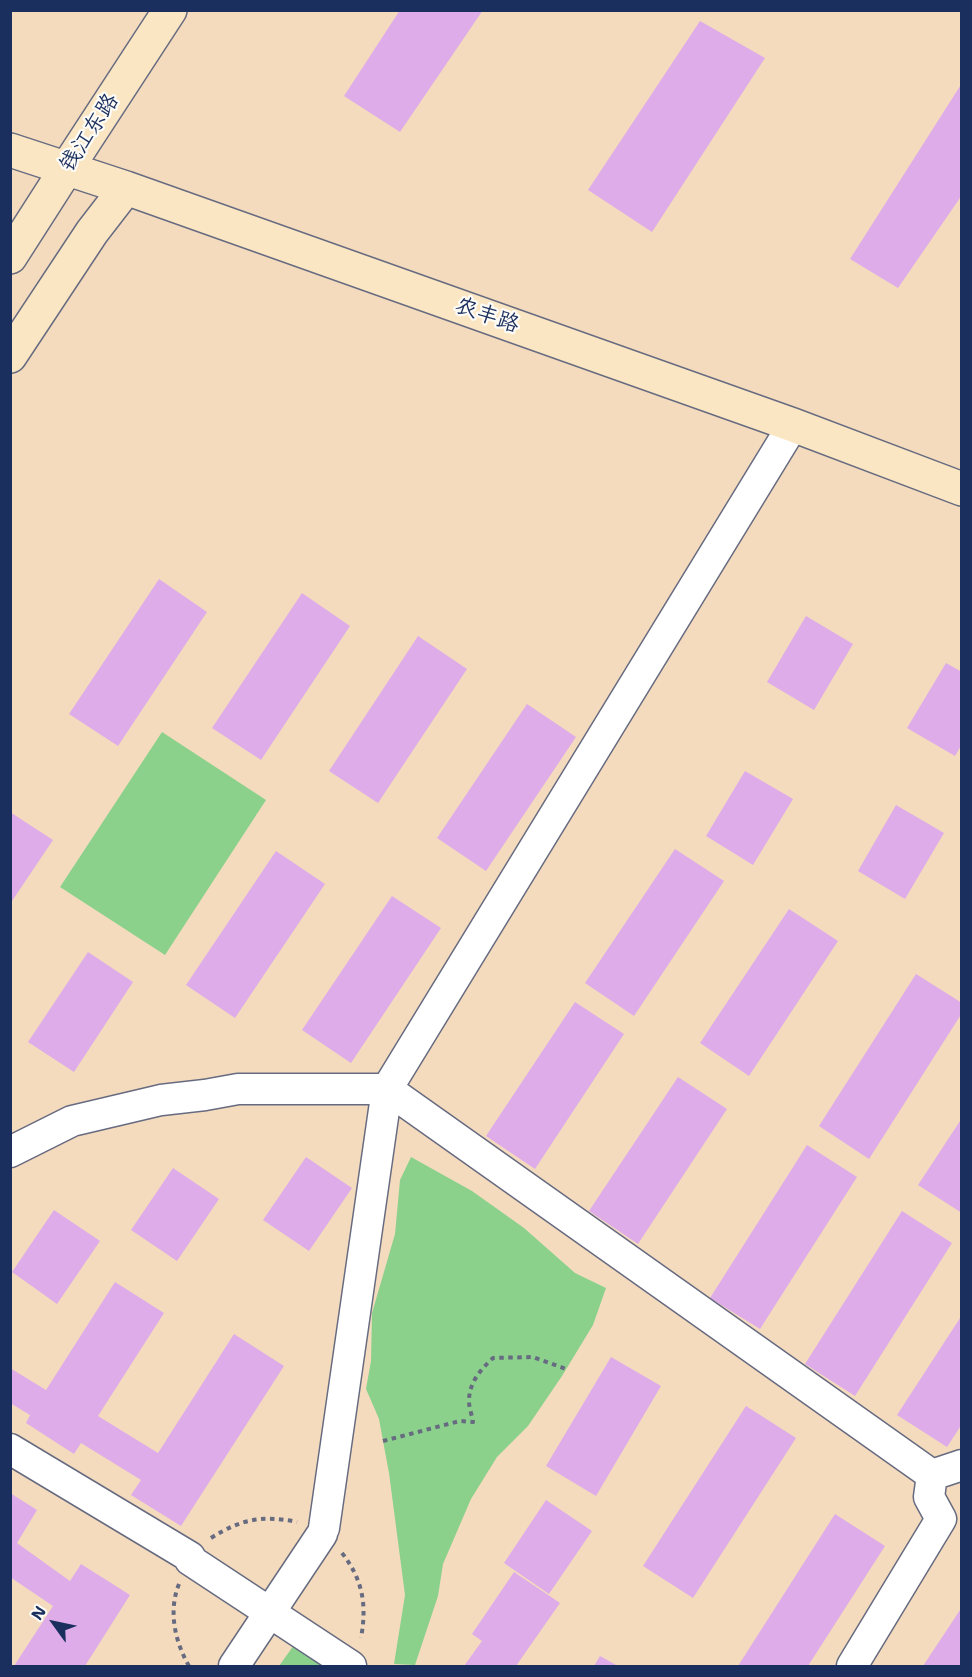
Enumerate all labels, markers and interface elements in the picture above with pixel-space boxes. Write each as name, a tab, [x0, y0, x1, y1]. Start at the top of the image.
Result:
street label: 钱江东路	[55, 89, 125, 177]
street label: 农丰路	[452, 293, 522, 339]
north arrow	[24, 1593, 84, 1653]
text: N	[26, 1602, 51, 1624]

